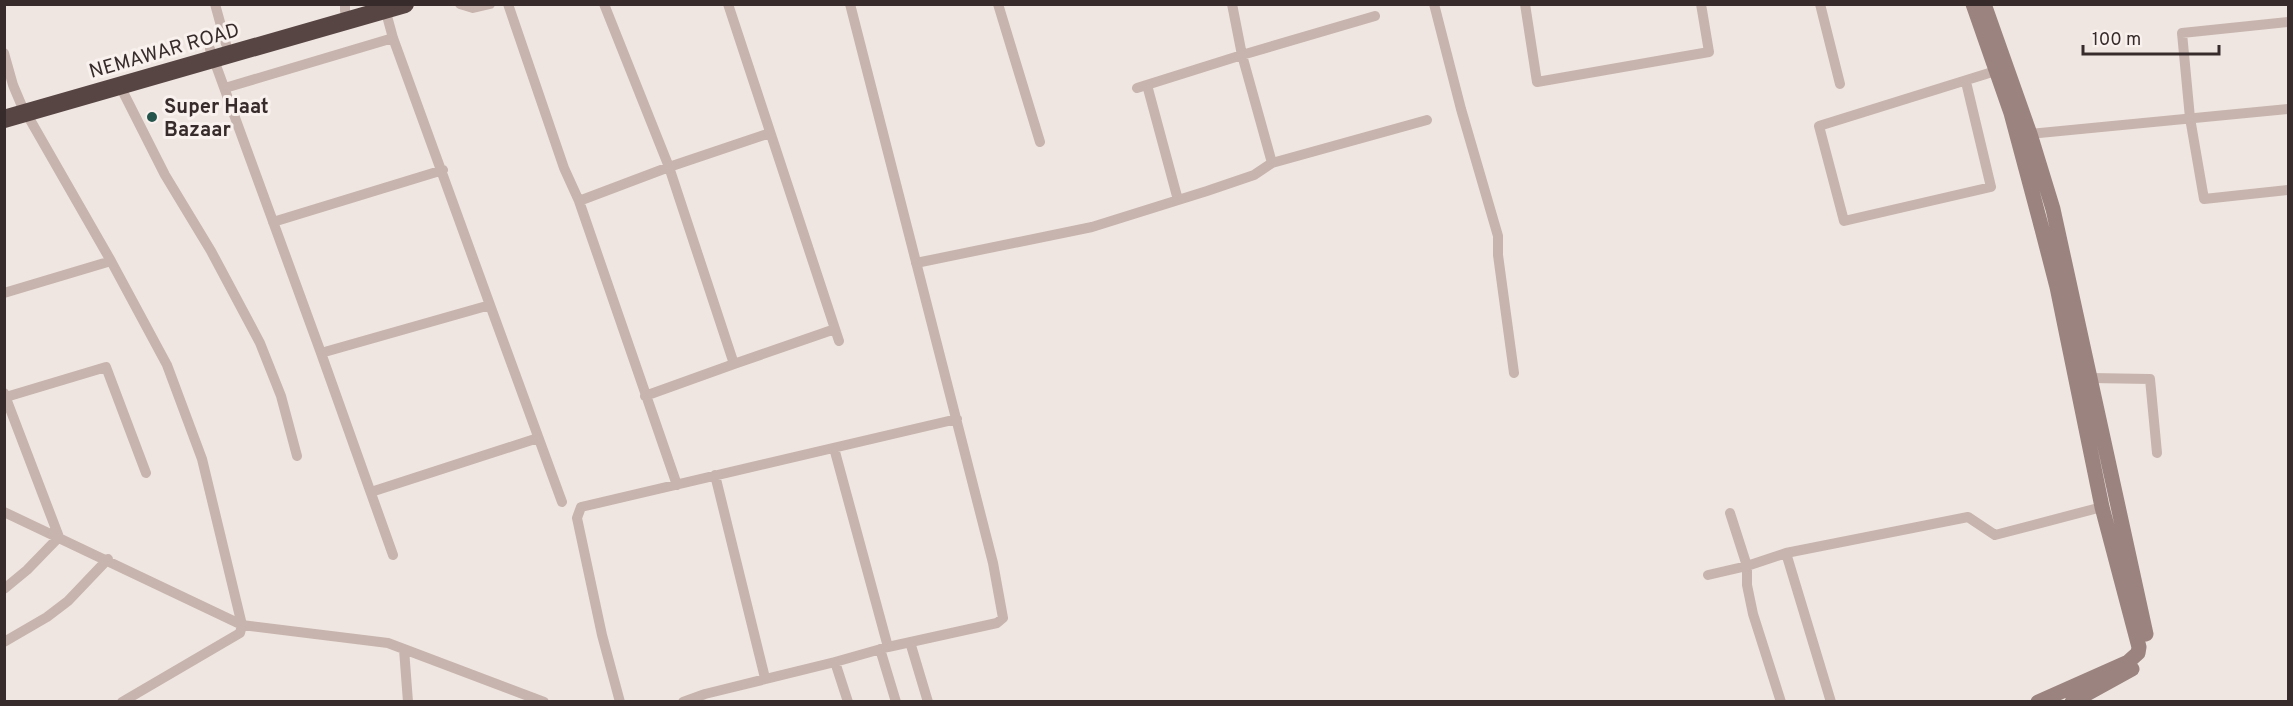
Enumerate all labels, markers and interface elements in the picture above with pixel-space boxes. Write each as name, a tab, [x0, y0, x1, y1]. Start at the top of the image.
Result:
street label: NEMAWAR ROAD	[86, 18, 243, 86]
scale bar	[2083, 18, 2220, 56]
text: 100 m	[2092, 29, 2141, 52]
place label: Super Haat Bazaar	[164, 95, 269, 144]
marker: Super Haat Bazaar	[145, 110, 159, 124]

